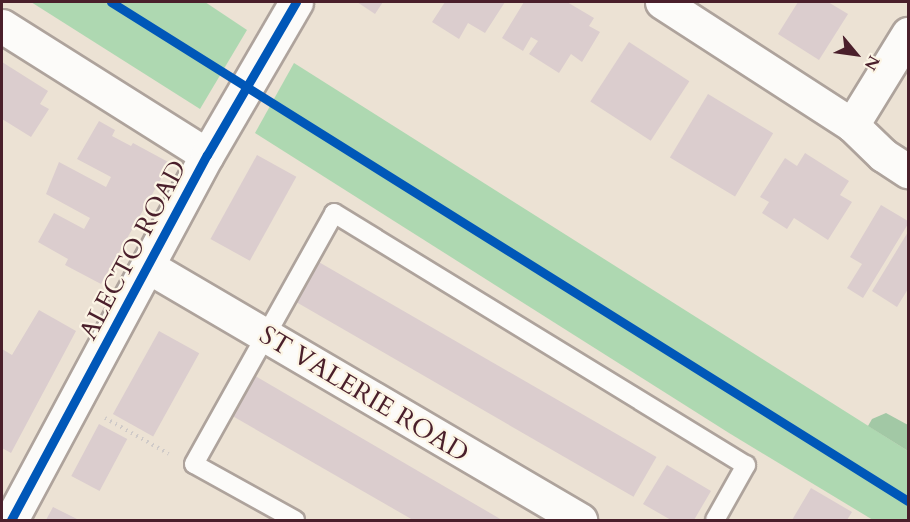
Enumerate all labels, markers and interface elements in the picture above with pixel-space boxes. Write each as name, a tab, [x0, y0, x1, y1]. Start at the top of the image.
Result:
north arrow	[826, 24, 886, 84]
text: N	[859, 51, 885, 74]
street label: ALECTO ROAD	[73, 155, 193, 345]
street label: ST VALERIE ROAD	[254, 319, 474, 469]

